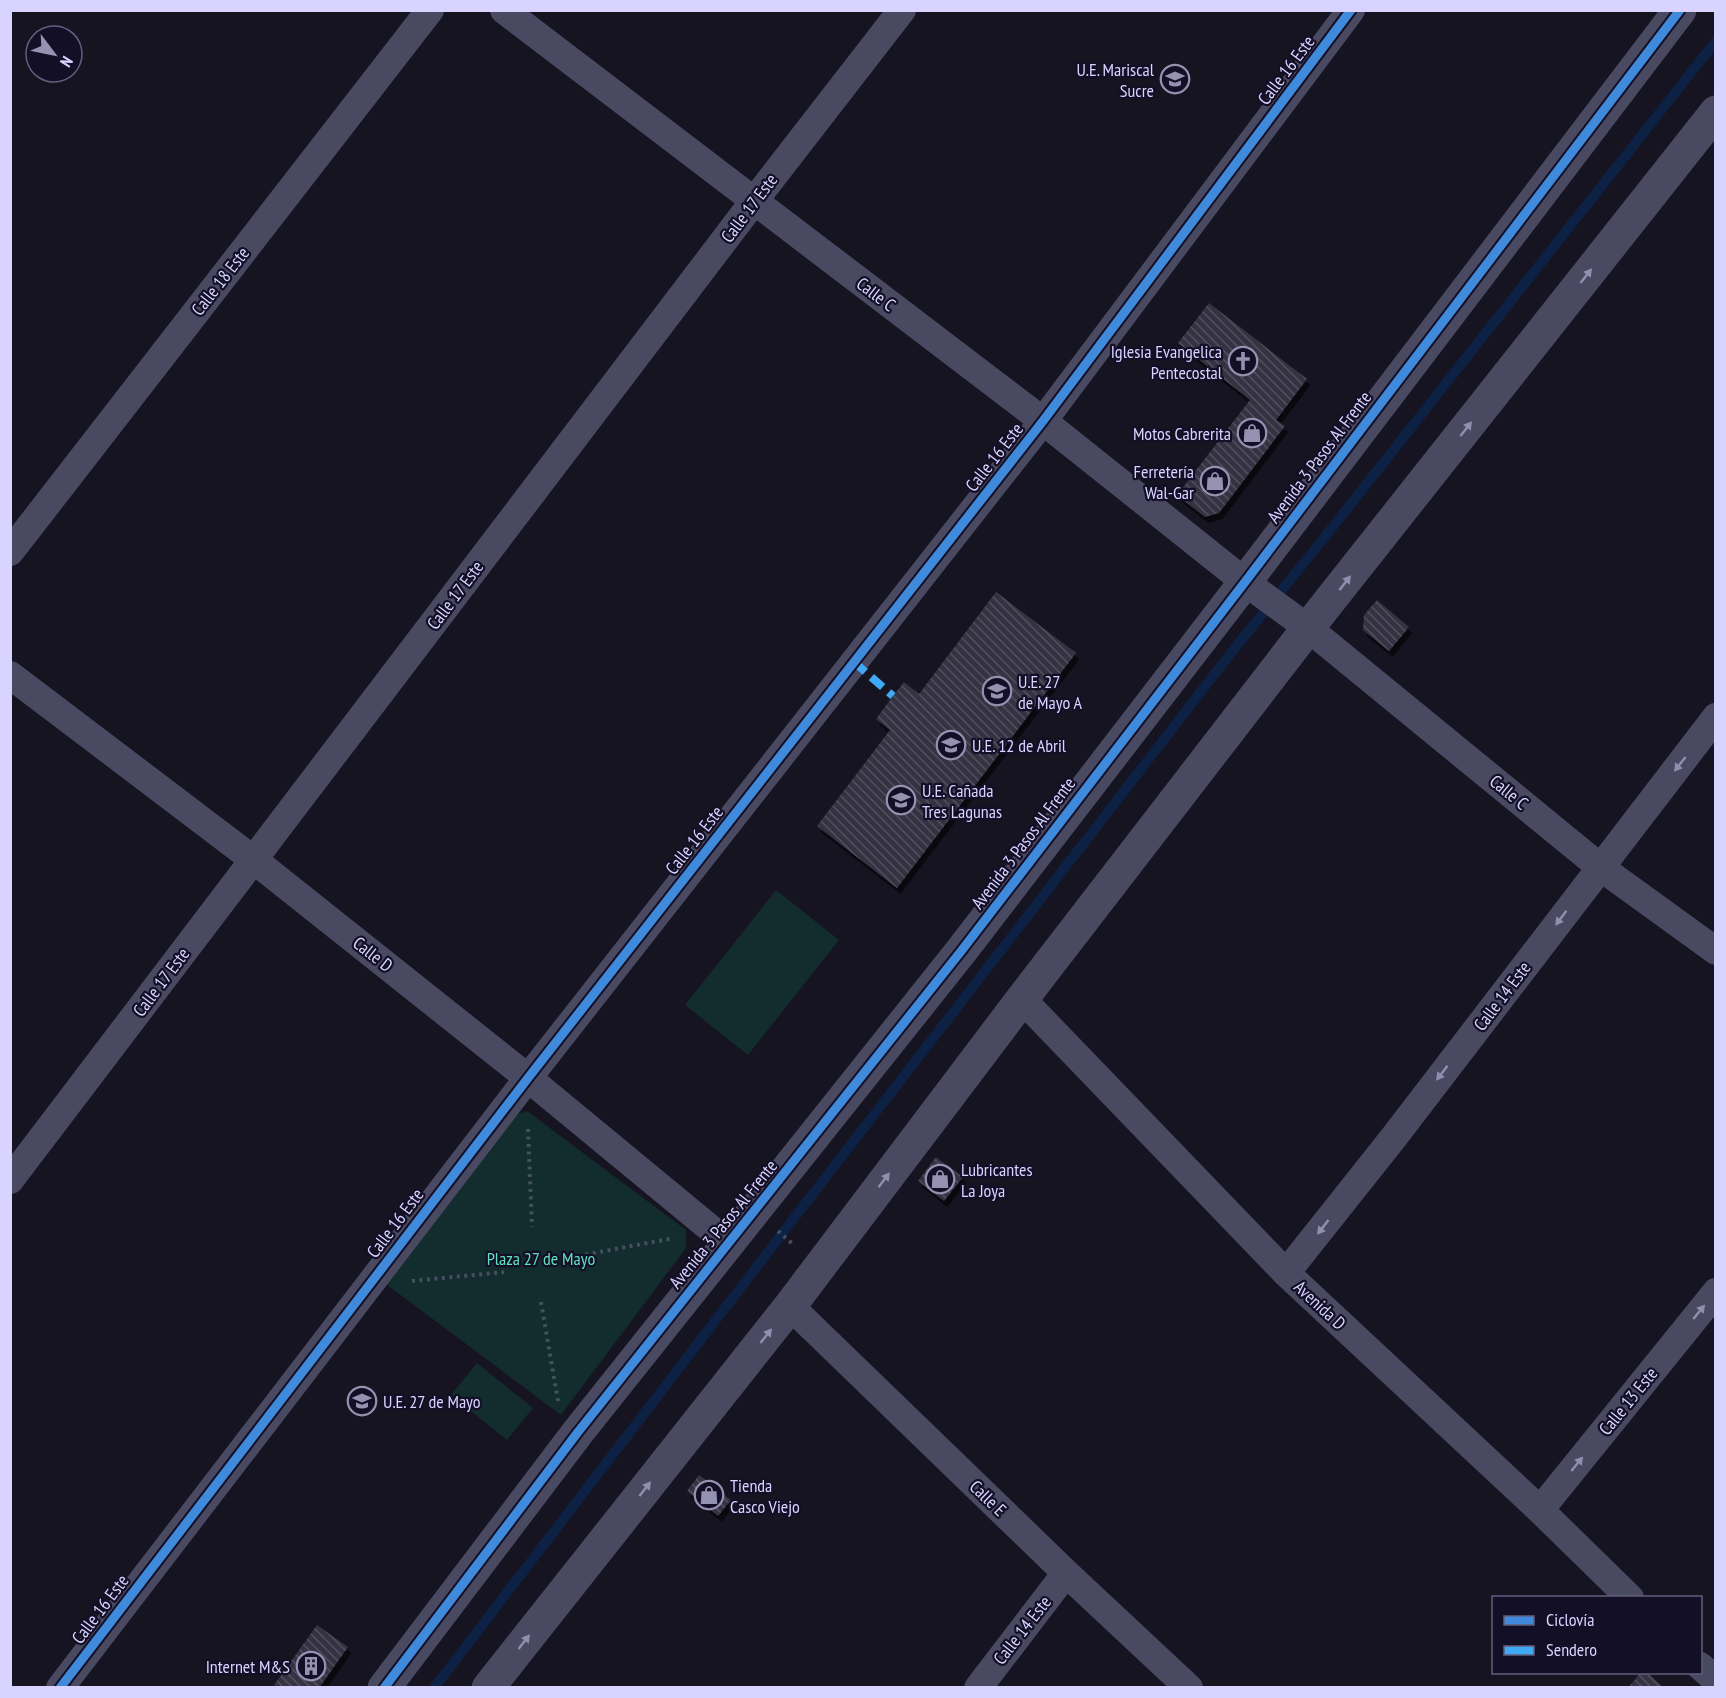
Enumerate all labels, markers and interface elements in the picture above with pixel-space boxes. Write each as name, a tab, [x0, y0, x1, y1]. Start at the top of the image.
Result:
north arrow	[24, 24, 84, 84]
street label: Calle 16 Este	[1252, 31, 1320, 109]
text: N	[56, 53, 77, 71]
place label: U.E. Mariscal Sucre	[1076, 58, 1155, 102]
school or university icon: U.E. Mariscal Sucre	[1159, 63, 1191, 95]
street label: Calle 17 Este	[716, 169, 782, 247]
street label: Calle 18 Este	[186, 242, 254, 320]
one-way arrow	[1580, 269, 1592, 284]
street label: Calle C	[852, 272, 900, 316]
place label: Iglesia Evangelica Pentecostal	[1111, 340, 1223, 384]
church icon: Iglesia Evangelica Pentecostal	[1227, 345, 1259, 377]
street label: Avenida 3 Pasos Al Frente	[1262, 386, 1376, 528]
shop icon: Motos Cabrerita	[1236, 417, 1268, 449]
street label: Calle 16 Este	[960, 418, 1028, 496]
place label: Motos Cabrerita	[1133, 422, 1231, 445]
one-way arrow	[1459, 422, 1471, 437]
place label: Ferretería Wal-Gar	[1134, 460, 1194, 504]
shop icon: Ferretería Wal-Gar	[1199, 465, 1231, 497]
street label: Calle 17 Este	[422, 556, 488, 634]
one-way arrow	[1339, 575, 1351, 590]
place label: U.E. 27 de Mayo A	[1018, 670, 1083, 714]
school or university icon: U.E. 27 de Mayo A	[981, 675, 1013, 707]
school or university icon: U.E. 12 de Abril	[935, 729, 967, 761]
place label: U.E. 12 de Abril	[972, 734, 1067, 757]
one-way arrow	[1674, 756, 1686, 771]
street label: Calle C	[1485, 770, 1533, 814]
street label: Avenida 3 Pasos Al Frente	[966, 772, 1080, 914]
place label: U.E. Cañada Tres Lagunas	[922, 779, 1002, 823]
school or university icon: U.E. Cañada Tres Lagunas	[885, 784, 917, 816]
street label: Calle 16 Este	[660, 801, 728, 879]
one-way arrow	[1555, 910, 1567, 926]
street label: Calle D	[348, 931, 398, 977]
street label: Calle 17 Este	[128, 943, 194, 1021]
street label: Calle 14 Este	[1468, 957, 1536, 1035]
one-way arrow	[1436, 1065, 1449, 1081]
street label: Avenida 3 Pasos Al Frente	[664, 1155, 782, 1293]
place label: Lubricantes La Joya	[961, 1158, 1033, 1202]
shop icon: Lubricantes La Joya	[924, 1163, 956, 1195]
one-way arrow	[878, 1173, 890, 1189]
street label: Calle 16 Este	[361, 1184, 429, 1262]
one-way arrow	[1316, 1219, 1329, 1235]
park label: Plaza 27 de Mayo	[487, 1247, 595, 1270]
street label: Avenida D	[1289, 1275, 1351, 1335]
one-way arrow	[1692, 1305, 1705, 1320]
one-way arrow	[760, 1328, 773, 1344]
street label: Calle 13 Este	[1594, 1362, 1662, 1440]
school or university icon: U.E. 27 de Mayo	[346, 1385, 378, 1417]
place label: U.E. 27 de Mayo	[383, 1390, 481, 1413]
one-way arrow	[1570, 1456, 1583, 1472]
place label: Tienda Casco Viejo	[730, 1474, 800, 1518]
street label: Calle E	[965, 1475, 1011, 1521]
shop icon: Tienda Casco Viejo	[693, 1479, 725, 1511]
one-way arrow	[639, 1481, 652, 1497]
street label: Calle 16 Este	[66, 1570, 134, 1648]
street label: Calle 14 Este	[988, 1591, 1056, 1669]
legend	[1492, 1596, 1702, 1674]
text: Ciclovía	[1546, 1608, 1594, 1631]
one-way arrow	[518, 1634, 530, 1649]
text: Sendero	[1546, 1638, 1597, 1661]
building icon: Internet M&S	[295, 1650, 327, 1682]
place label: Internet M&S	[206, 1655, 290, 1678]

